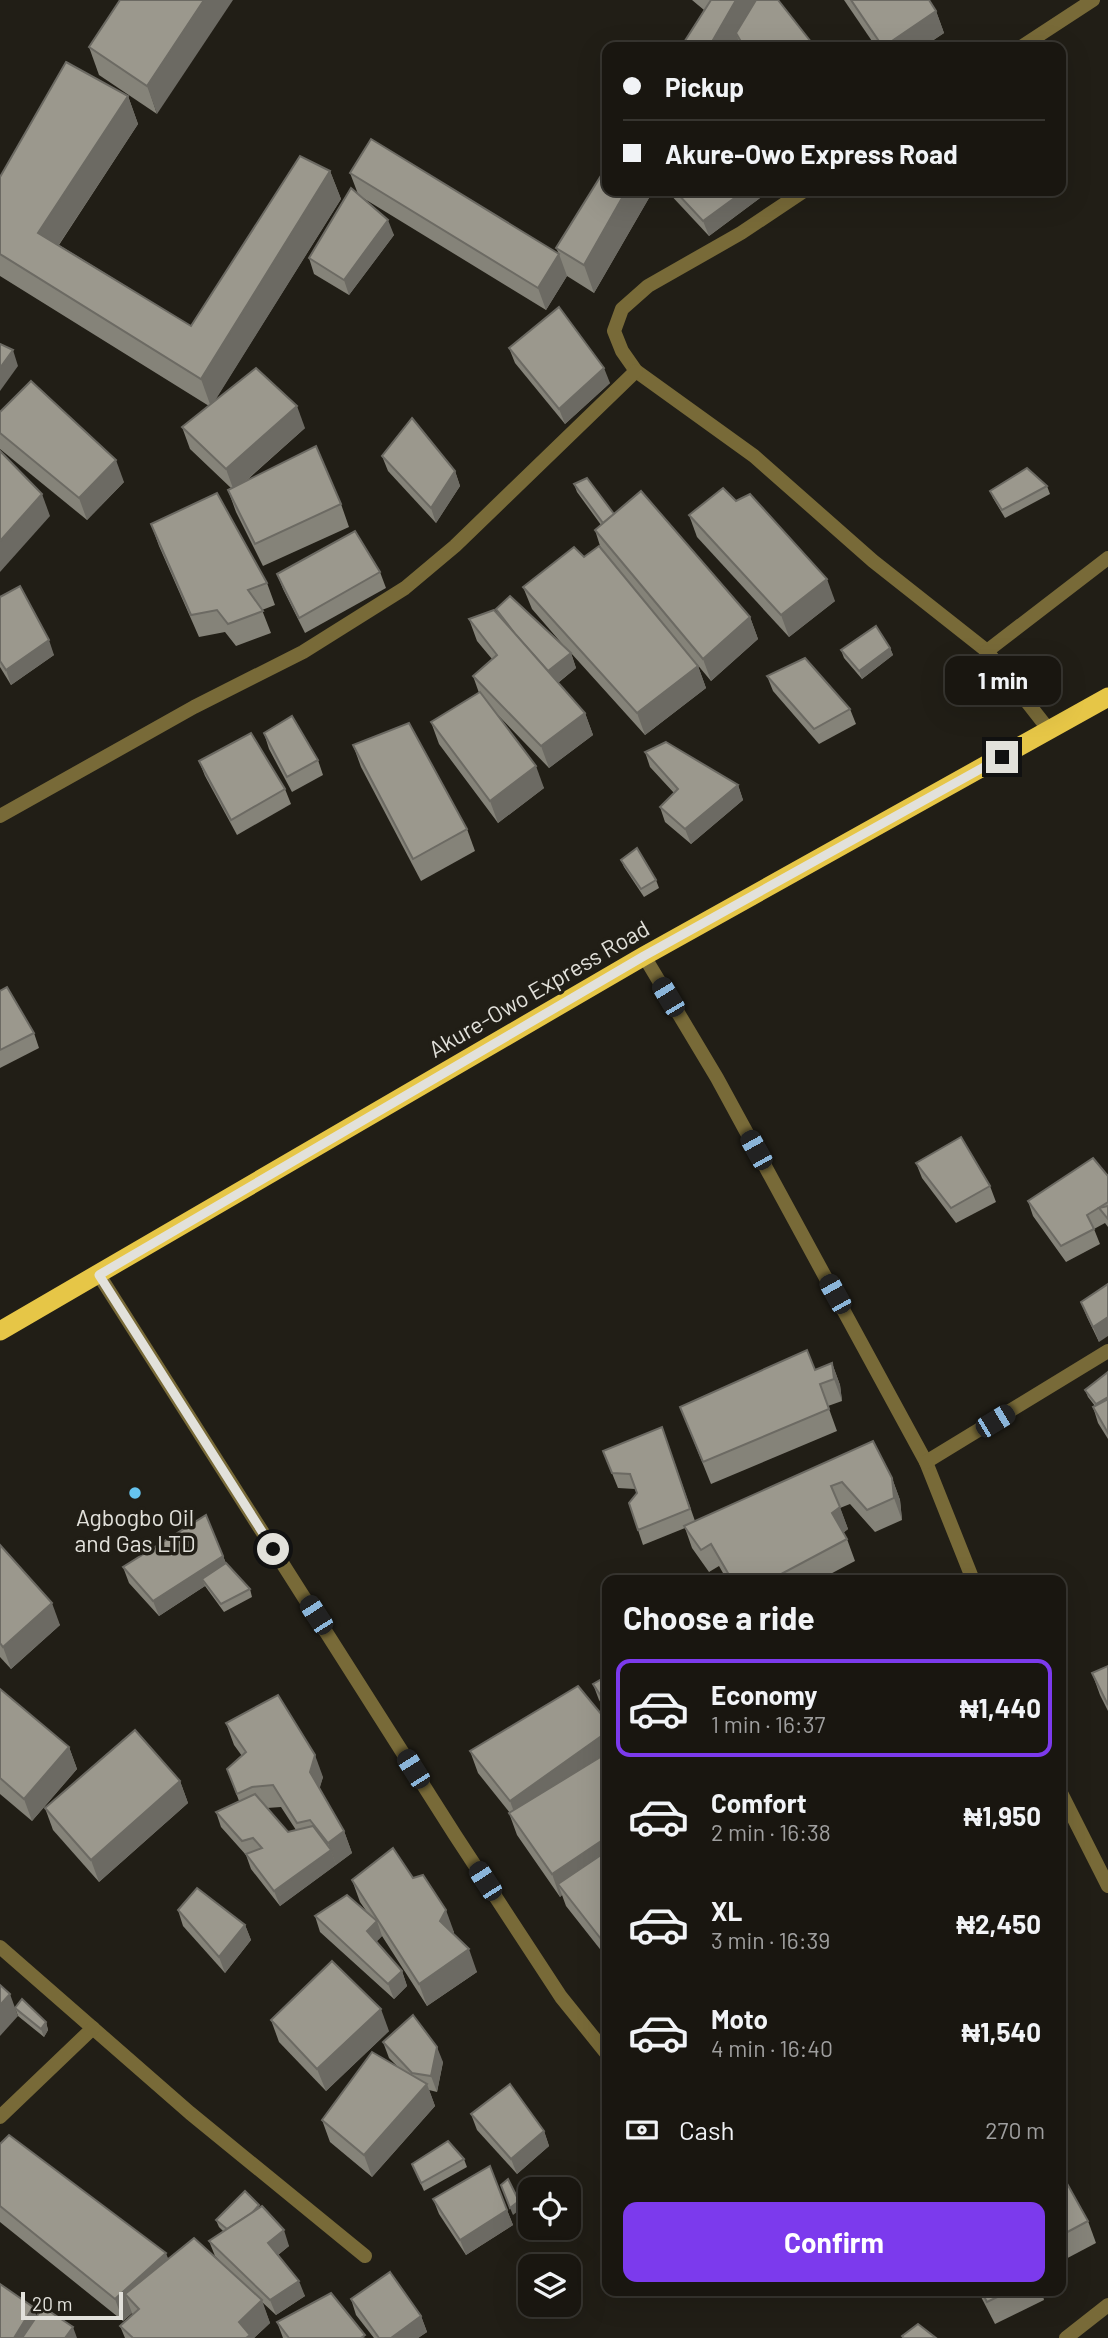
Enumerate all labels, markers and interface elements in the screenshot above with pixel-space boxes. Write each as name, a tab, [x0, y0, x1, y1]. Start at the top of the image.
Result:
text: Pickup	[665, 71, 744, 102]
text: Akure-Owo Express Road	[665, 138, 958, 169]
callout: 1 min	[944, 656, 1060, 704]
text: 1 min	[978, 666, 1028, 694]
route end	[986, 741, 1018, 773]
street label: Akure-Owo Express Road	[423, 913, 654, 1063]
car	[649, 974, 688, 1020]
car	[737, 1127, 776, 1173]
car	[816, 1271, 855, 1317]
car	[972, 1401, 1019, 1441]
marker: Agbogbo Oil and Gas LTD	[127, 1485, 143, 1501]
place label: Agbogbo Oil and Gas LTD	[75, 1503, 195, 1557]
route start	[257, 1533, 289, 1565]
car	[296, 1592, 337, 1638]
text: Choose a ride	[623, 1598, 815, 1636]
icon: car	[627, 1677, 690, 1740]
text: Economy	[711, 1679, 817, 1710]
text: ₦1,440	[960, 1692, 1041, 1723]
text: 1 min · 16:37	[711, 1710, 825, 1738]
car	[393, 1746, 434, 1792]
icon: car	[627, 1785, 690, 1848]
text: Comfort	[711, 1787, 807, 1818]
text: ₦1,950	[963, 1800, 1041, 1831]
text: 2 min · 16:38	[711, 1818, 831, 1846]
car	[465, 1858, 506, 1904]
icon: car	[627, 1893, 690, 1956]
text: XL	[711, 1895, 742, 1926]
text: ₦2,450	[956, 1908, 1041, 1939]
text: 3 min · 16:39	[711, 1926, 830, 1954]
icon: car	[627, 2001, 690, 2064]
text: Moto	[711, 2003, 768, 2034]
text: ₦1,540	[962, 2016, 1041, 2047]
text: 4 min · 16:40	[711, 2034, 833, 2062]
icon: cash	[623, 2111, 661, 2149]
text: Cash	[679, 2114, 734, 2145]
text: 270 m	[985, 2116, 1045, 2144]
map controls	[518, 2177, 581, 2317]
button: locate	[518, 2177, 581, 2240]
button: Confirm	[623, 2202, 1045, 2282]
button: layers	[518, 2254, 581, 2317]
scale bar	[21, 2289, 122, 2321]
text: 20 m	[32, 2292, 72, 2315]

